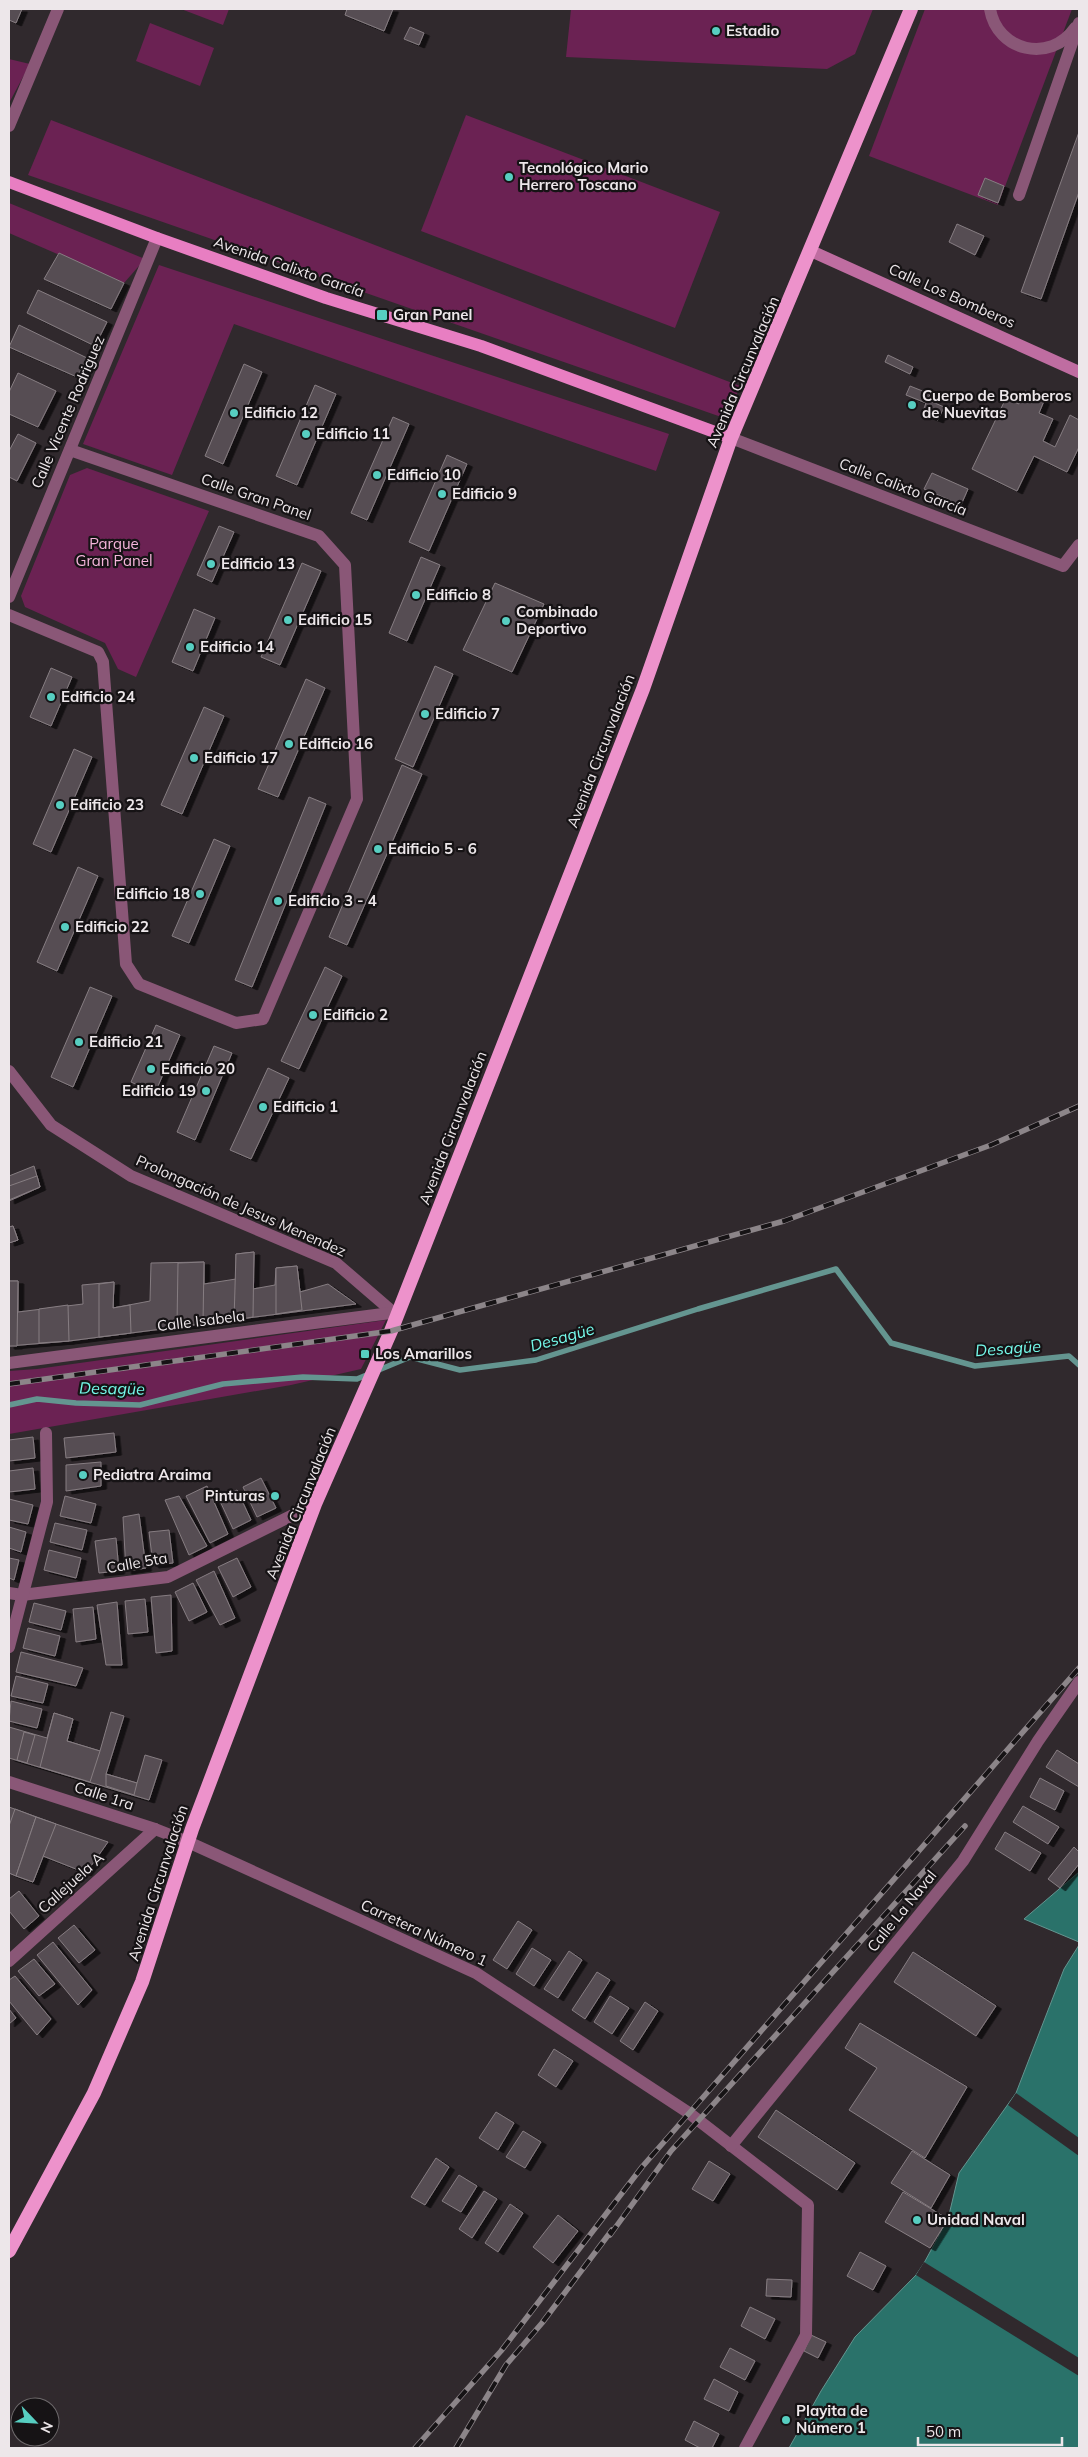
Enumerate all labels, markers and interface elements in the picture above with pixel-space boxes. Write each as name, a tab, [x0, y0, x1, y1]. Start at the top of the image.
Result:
place label: Estadio	[726, 21, 779, 40]
marker: Estadio	[710, 25, 722, 37]
place label: Tecnológico Mario Herrero Toscano	[519, 158, 648, 194]
marker: Tecnológico Mario Herrero Toscano	[503, 171, 515, 183]
street label: Avenida Calixto García	[211, 232, 367, 301]
street label: Calle Los Bomberos	[886, 259, 1019, 332]
street label: Avenida Circunvalación	[702, 293, 783, 450]
place label: Gran Panel	[393, 305, 473, 324]
marker: Gran Panel	[375, 308, 389, 322]
street label: Calle Vicente Rodriguez	[27, 332, 108, 491]
place label: Cuerpo de Bomberos de Nuevitas	[922, 386, 1071, 422]
marker: Cuerpo de Bomberos de Nuevitas	[906, 399, 918, 411]
place label: Edificio 12	[244, 403, 318, 422]
marker: Edificio 12	[228, 407, 240, 419]
place label: Edificio 11	[316, 424, 390, 443]
marker: Edificio 11	[300, 428, 312, 440]
street label: Calle Calixto García	[837, 453, 970, 520]
place label: Edificio 10	[387, 465, 461, 484]
street label: Calle Gran Panel	[199, 469, 314, 524]
marker: Edificio 10	[371, 469, 383, 481]
place label: Edificio 9	[452, 484, 517, 503]
marker: Edificio 9	[436, 488, 448, 500]
park label: Parque Gran Panel	[76, 534, 152, 570]
place label: Edificio 13	[221, 554, 295, 573]
marker: Edificio 13	[205, 558, 217, 570]
place label: Edificio 8	[426, 585, 491, 604]
marker: Edificio 8	[410, 589, 422, 601]
place label: Combinado Deportivo	[516, 602, 598, 638]
place label: Edificio 15	[298, 610, 372, 629]
marker: Edificio 15	[282, 614, 294, 626]
marker: Combinado Deportivo	[500, 615, 512, 627]
place label: Edificio 14	[200, 637, 274, 656]
marker: Edificio 14	[184, 641, 196, 653]
street label: Avenida Circunvalación	[563, 671, 639, 830]
place label: Edificio 24	[61, 687, 135, 706]
marker: Edificio 24	[45, 691, 57, 703]
place label: Edificio 7	[435, 704, 500, 723]
marker: Edificio 7	[419, 708, 431, 720]
place label: Edificio 16	[299, 734, 373, 753]
marker: Edificio 16	[283, 738, 295, 750]
place label: Edificio 17	[204, 748, 278, 767]
marker: Edificio 17	[188, 752, 200, 764]
place label: Edificio 23	[70, 795, 144, 814]
marker: Edificio 23	[54, 799, 66, 811]
place label: Edificio 5 - 6	[388, 839, 477, 858]
marker: Edificio 5 - 6	[372, 843, 384, 855]
place label: Edificio 18	[116, 884, 190, 903]
marker: Edificio 18	[194, 888, 206, 900]
place label: Edificio 3 - 4	[288, 891, 377, 910]
marker: Edificio 3 - 4	[272, 895, 284, 907]
place label: Edificio 22	[75, 917, 149, 936]
marker: Edificio 22	[59, 921, 71, 933]
place label: Edificio 2	[323, 1005, 388, 1024]
marker: Edificio 2	[307, 1009, 319, 1021]
place label: Edificio 21	[89, 1032, 163, 1051]
marker: Edificio 21	[73, 1036, 85, 1048]
street label: Avenida Circunvalación	[415, 1048, 491, 1207]
place label: Edificio 20	[161, 1059, 235, 1078]
marker: Edificio 20	[145, 1063, 157, 1075]
place label: Edificio 19	[122, 1081, 196, 1100]
marker: Edificio 19	[200, 1085, 212, 1097]
place label: Edificio 1	[273, 1097, 338, 1116]
marker: Edificio 1	[257, 1101, 269, 1113]
street label: Prolongación de Jesus Menendez	[133, 1150, 349, 1261]
street label: Calle Isabela	[156, 1306, 246, 1335]
water label: Desagüe	[528, 1318, 597, 1356]
water label: Desagüe	[974, 1336, 1042, 1360]
place label: Los Amarillos	[375, 1344, 472, 1363]
marker: Los Amarillos	[359, 1348, 371, 1360]
water label: Desagüe	[79, 1377, 145, 1399]
street label: Avenida Circunvalación	[261, 1424, 340, 1582]
place label: Pediatra Araima	[93, 1465, 211, 1484]
marker: Pediatra Araima	[77, 1469, 89, 1481]
place label: Pinturas	[205, 1486, 265, 1505]
marker: Pinturas	[269, 1490, 281, 1502]
street label: Calle 5ta	[105, 1548, 169, 1577]
street label: Calle 1ra	[72, 1777, 136, 1814]
street label: Avenida Circunvalación	[123, 1803, 192, 1963]
street label: Callejuela A	[34, 1848, 108, 1917]
street label: Calle La Naval	[863, 1866, 940, 1955]
street label: Carretera Número 1	[358, 1895, 491, 1970]
place label: Unidad Naval	[927, 2210, 1025, 2229]
marker: Unidad Naval	[911, 2214, 923, 2226]
north arrow	[10, 2397, 60, 2447]
place label: Playita de Número 1	[796, 2401, 868, 2437]
marker: Playita de Número 1	[780, 2414, 792, 2426]
scale bar	[918, 2414, 1062, 2446]
text: N	[36, 2419, 57, 2436]
text: 50 m	[926, 2422, 961, 2441]

